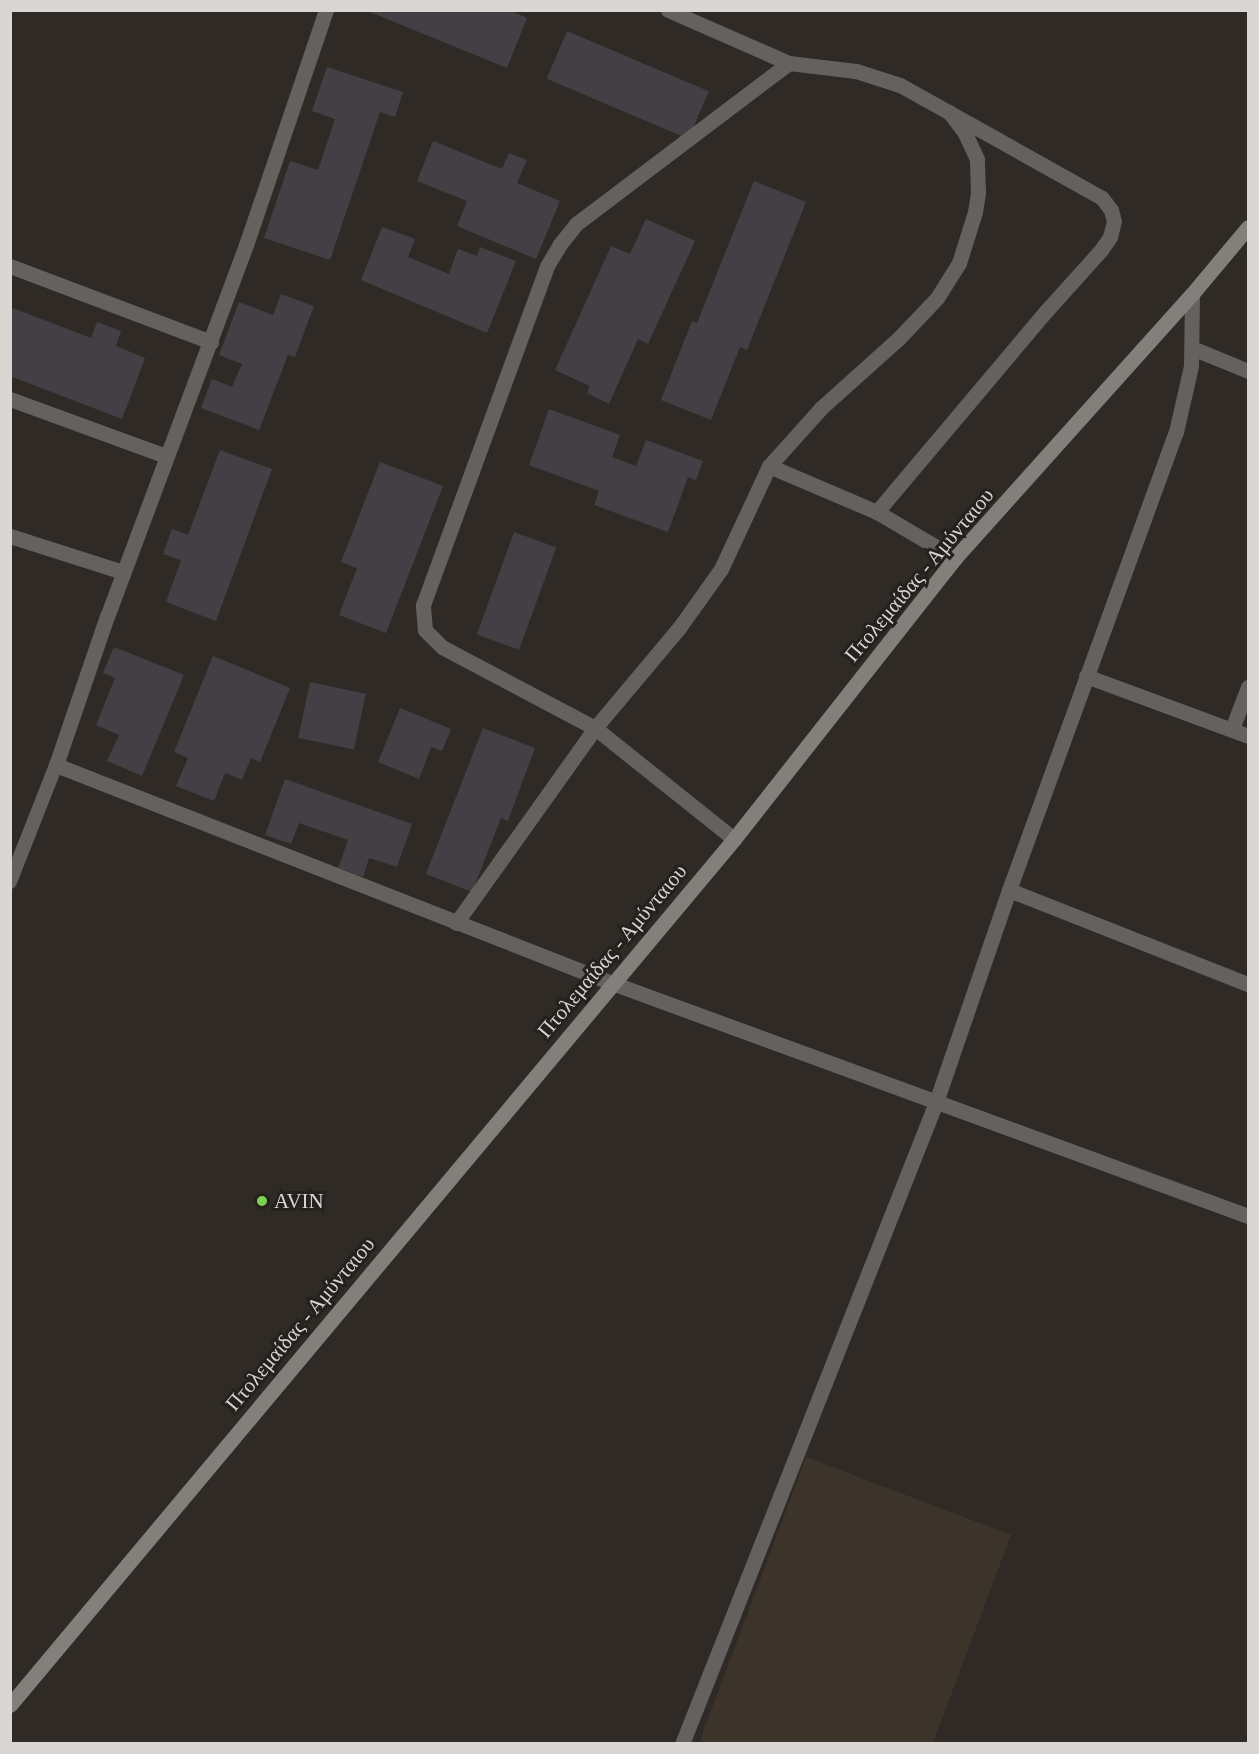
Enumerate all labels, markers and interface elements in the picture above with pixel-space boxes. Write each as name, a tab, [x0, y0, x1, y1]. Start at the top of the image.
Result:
street label: Πτολεμαίδας - Αμύνταιου	[839, 483, 999, 667]
street label: Πτολεμαίδας - Αμύνταιου	[532, 859, 692, 1043]
place label: AVIN	[274, 1188, 324, 1214]
marker: AVIN	[255, 1194, 269, 1208]
street label: Πτολεμαίδας - Αμύνταιου	[220, 1232, 380, 1416]

